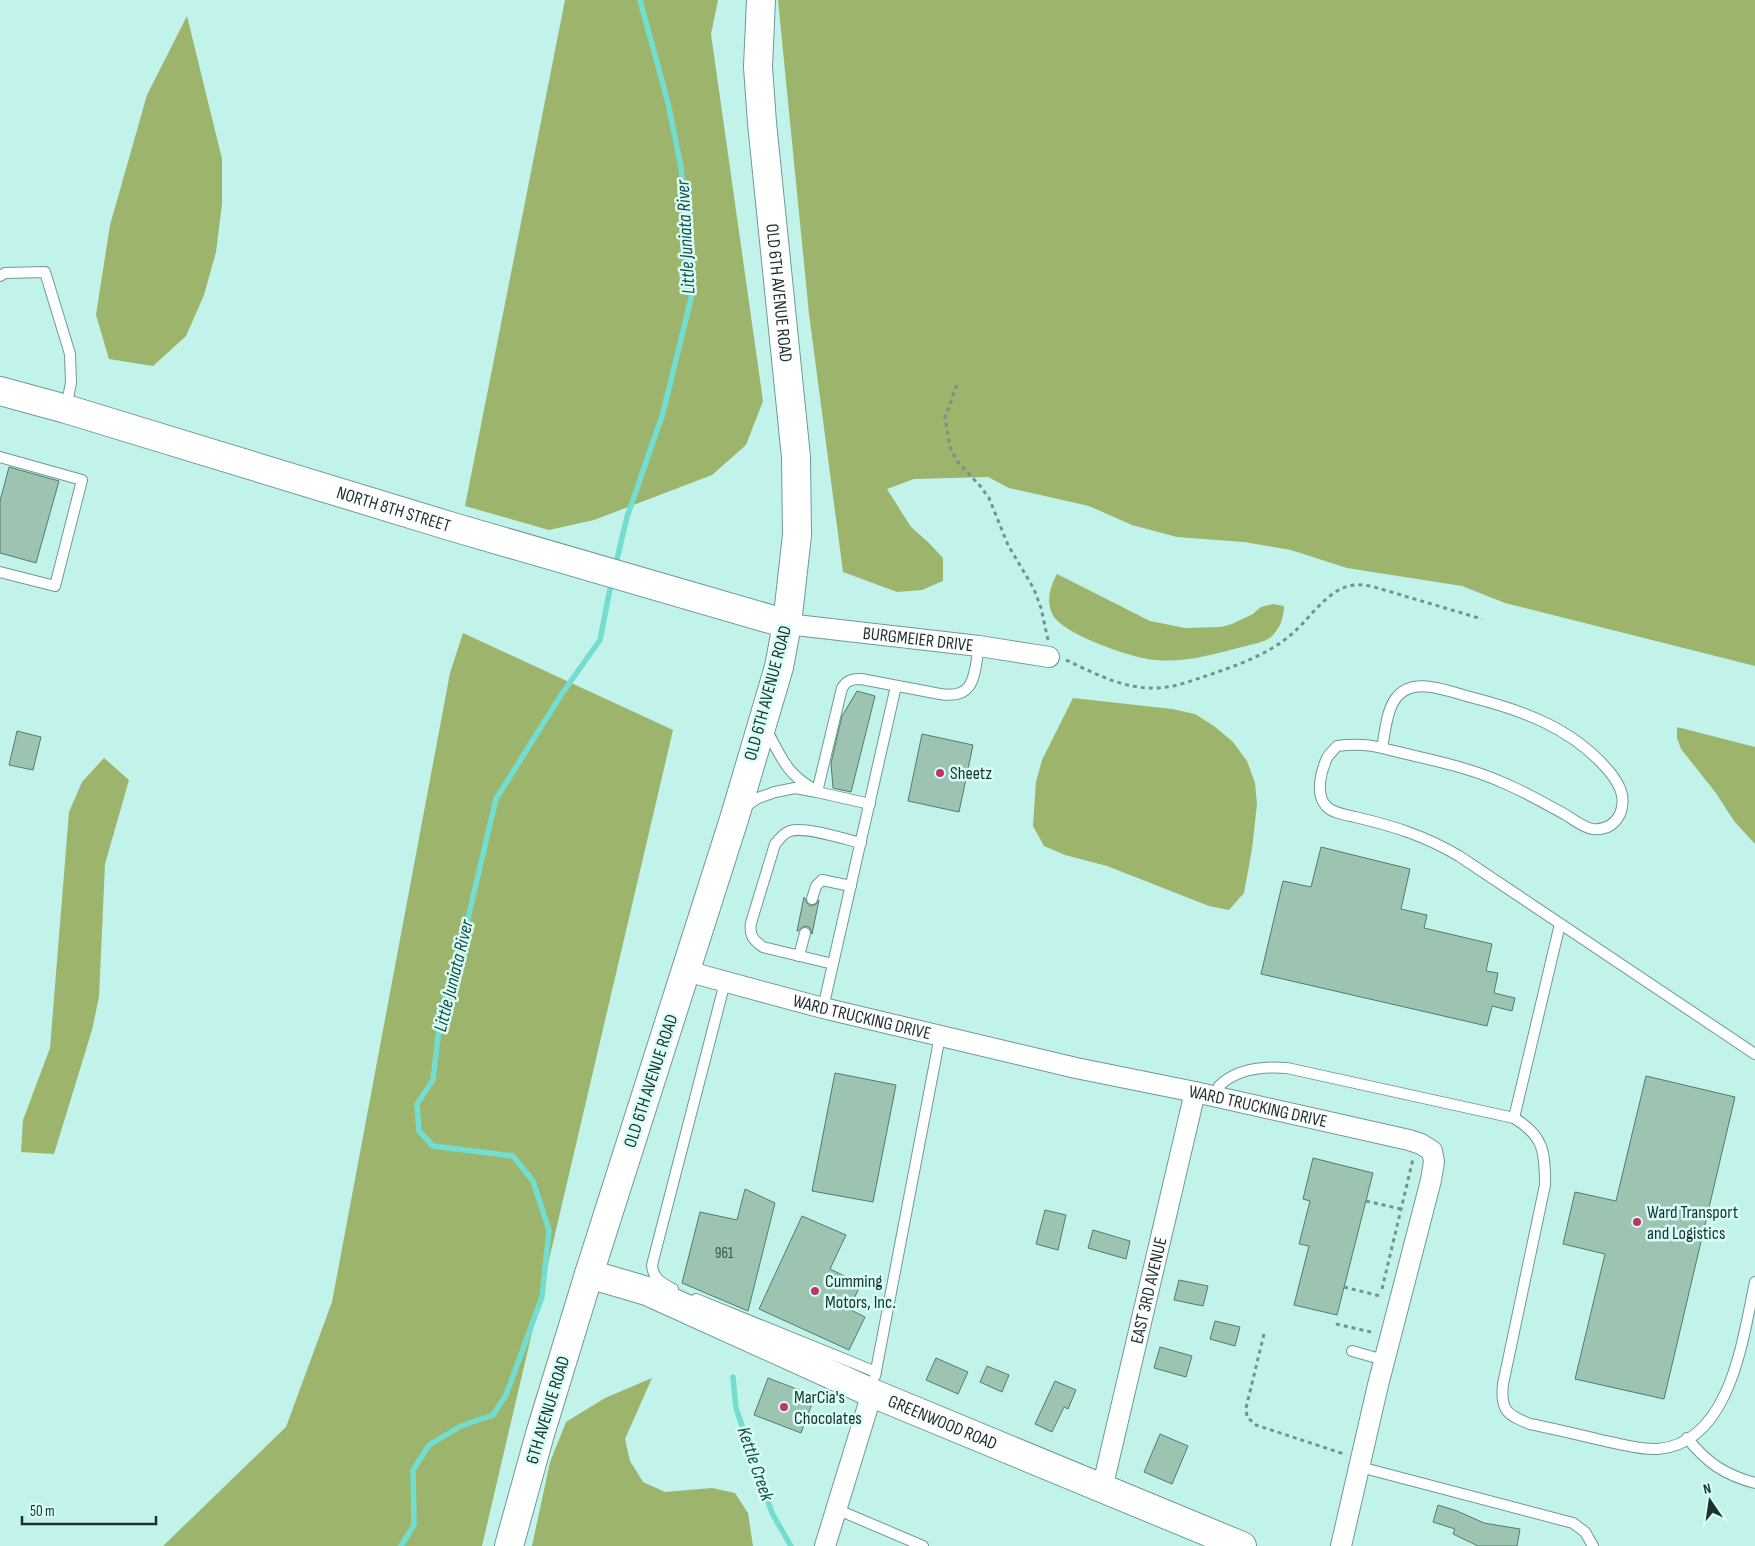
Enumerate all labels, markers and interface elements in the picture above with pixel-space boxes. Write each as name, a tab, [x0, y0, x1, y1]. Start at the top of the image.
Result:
water label: Little Juniata River	[671, 179, 700, 295]
street label: OLD 6TH AVENUE ROAD	[762, 223, 797, 363]
street label: NORTH 8TH STREET	[334, 482, 453, 536]
street label: BURGMEIER DRIVE	[862, 622, 974, 656]
street label: OLD 6TH AVENUE ROAD	[740, 623, 796, 763]
place label: Sheetz	[950, 763, 992, 784]
marker: Sheetz	[934, 767, 946, 779]
water label: Little Juniata River	[429, 917, 479, 1034]
street label: WARD TRUCKING DRIVE	[791, 990, 933, 1044]
street label: OLD 6TH AVENUE ROAD	[620, 1012, 682, 1150]
street label: WARD TRUCKING DRIVE	[1187, 1081, 1329, 1132]
place label: Ward Transport and Logistics	[1647, 1202, 1739, 1244]
marker: Ward Transport and Logistics	[1631, 1216, 1643, 1228]
street label: EAST 3RD AVENUE	[1126, 1235, 1171, 1346]
house number: 961	[715, 1244, 734, 1263]
place label: Cumming Motors, Inc.	[825, 1271, 896, 1313]
marker: Cumming Motors, Inc.	[809, 1285, 821, 1297]
street label: 6TH AVENUE ROAD	[522, 1354, 574, 1466]
place label: MarCia's Chocolates	[794, 1387, 862, 1429]
street label: GREENWOOD ROAD	[885, 1390, 1000, 1454]
marker: MarCia's Chocolates	[778, 1401, 790, 1413]
water label: Kettle Creek	[732, 1424, 779, 1505]
north arrow	[1685, 1476, 1735, 1526]
text: N	[1702, 1480, 1713, 1498]
scale bar	[22, 1494, 156, 1526]
text: 50 m	[30, 1502, 55, 1521]

